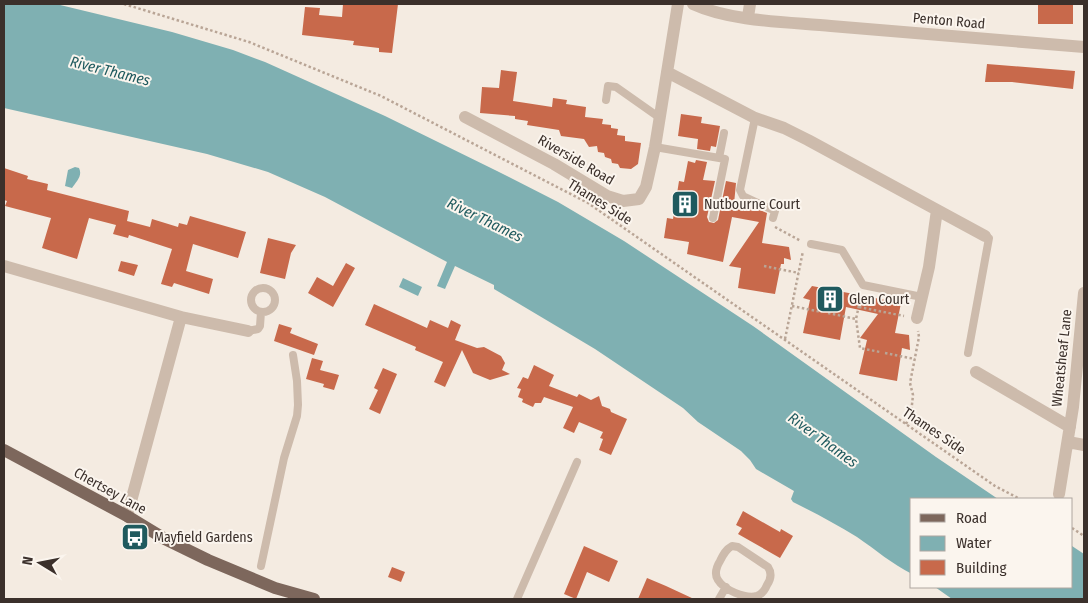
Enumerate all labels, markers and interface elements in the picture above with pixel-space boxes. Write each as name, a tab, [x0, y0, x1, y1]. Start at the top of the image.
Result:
street label: Penton Road	[912, 9, 986, 33]
water label: River Thames	[68, 52, 152, 90]
street label: Riverside Road	[535, 131, 617, 189]
street label: Thames Side	[565, 176, 635, 228]
building icon: Nutbourne Court	[670, 189, 700, 219]
water label: River Thames	[444, 194, 526, 246]
place label: Nutbourne Court	[704, 196, 800, 213]
building icon: Glen Court	[815, 284, 845, 314]
place label: Glen Court	[849, 291, 910, 308]
street label: Wheatsheaf Lane	[1048, 308, 1076, 408]
street label: Thames Side	[899, 404, 969, 458]
water label: River Thames	[785, 409, 862, 472]
street label: Chertsey Lane	[71, 464, 149, 518]
legend	[910, 498, 1073, 588]
text: Road	[956, 509, 987, 527]
bus stop icon: Mayfield Gardens	[120, 522, 150, 552]
place label: Mayfield Gardens	[154, 529, 253, 546]
text: Water	[956, 534, 992, 552]
north arrow	[15, 538, 65, 588]
text: N	[19, 555, 37, 566]
text: Building	[956, 559, 1007, 577]

